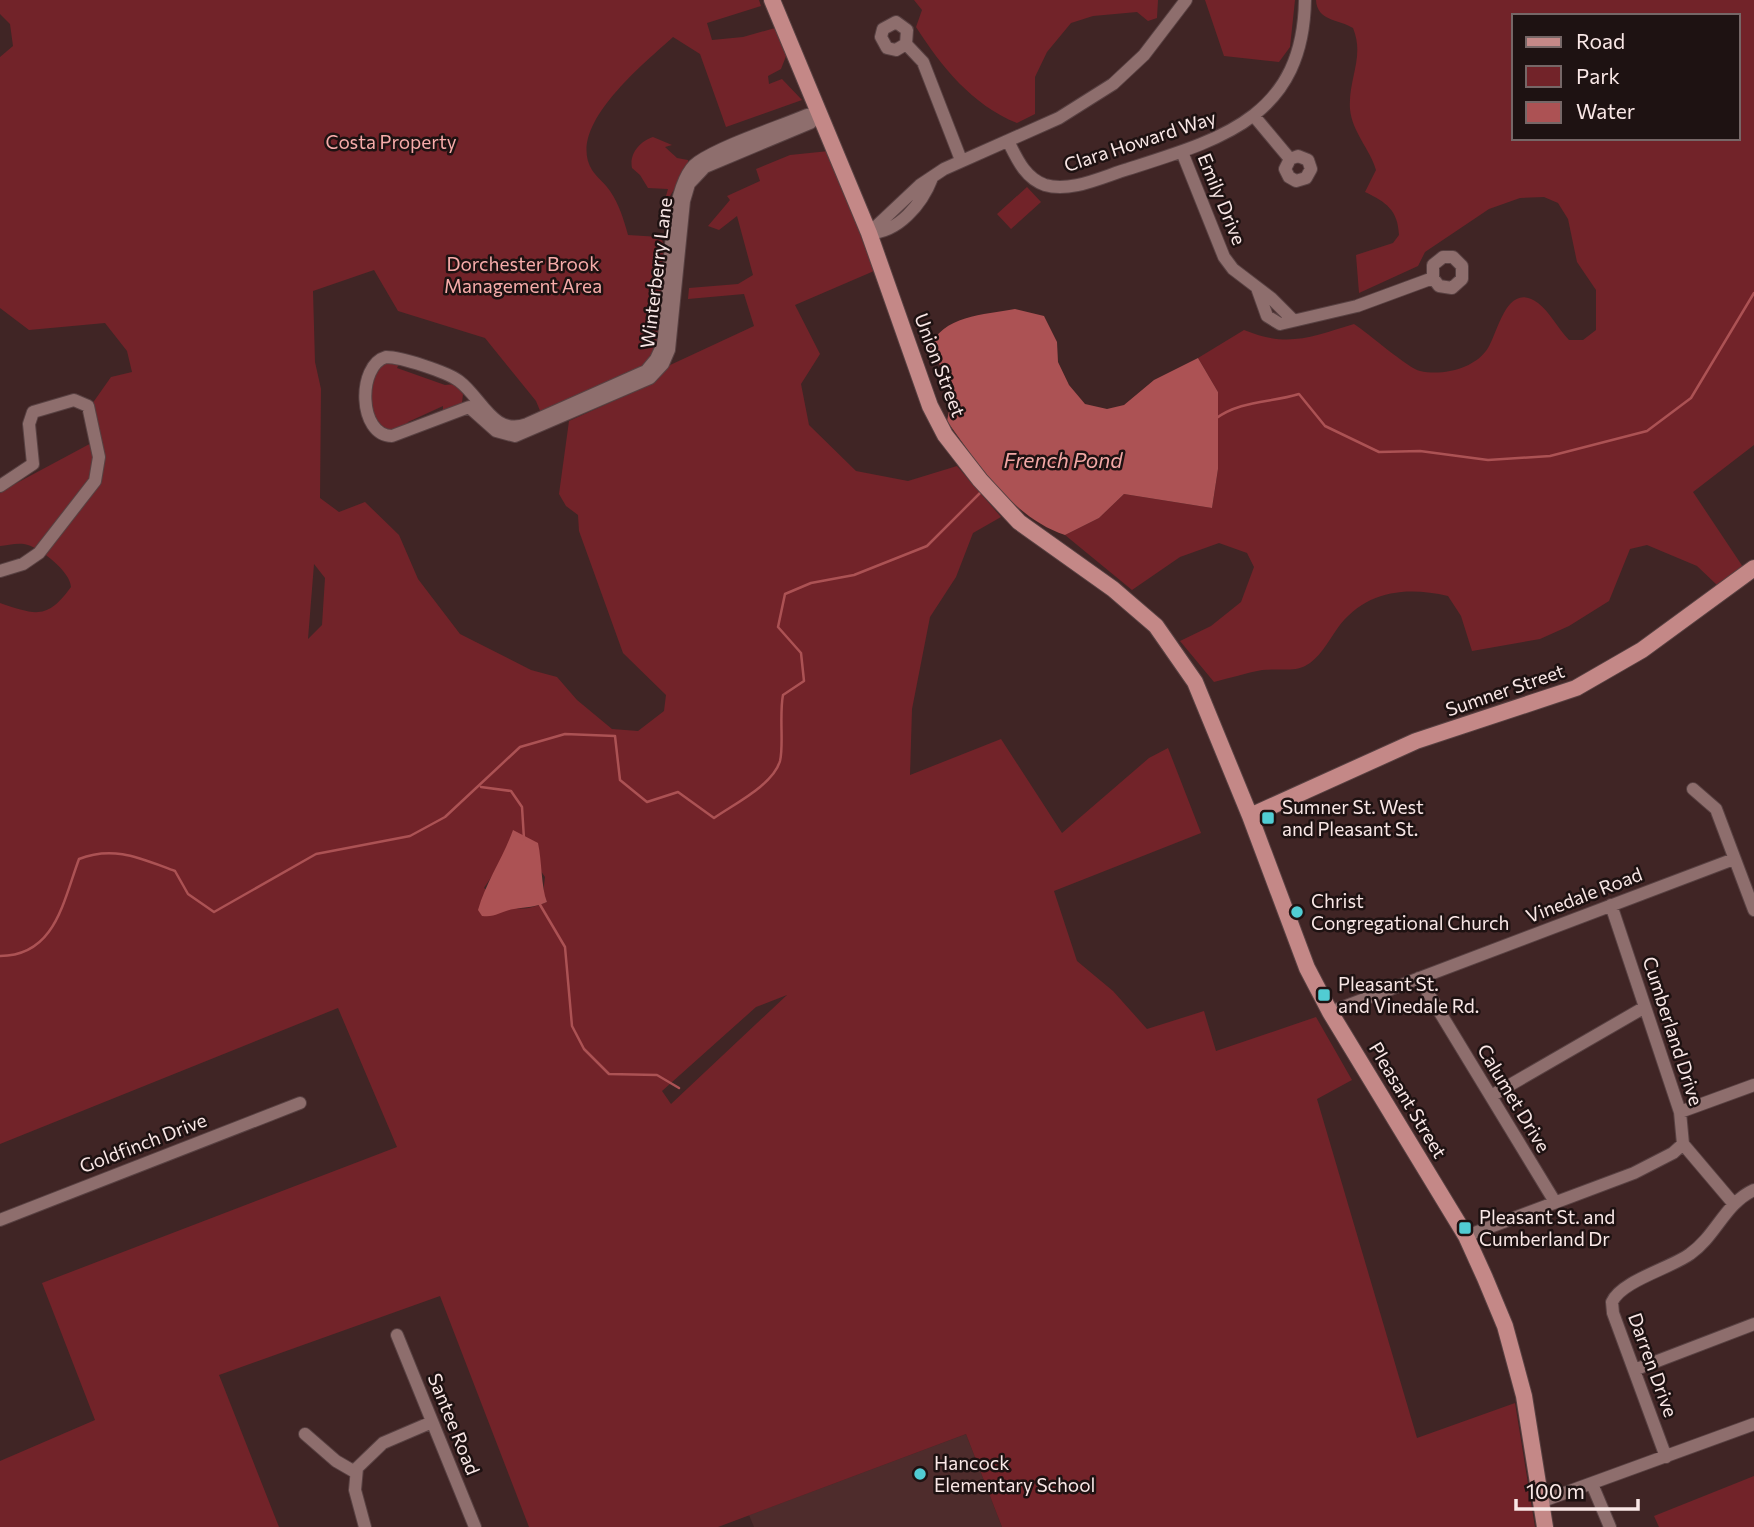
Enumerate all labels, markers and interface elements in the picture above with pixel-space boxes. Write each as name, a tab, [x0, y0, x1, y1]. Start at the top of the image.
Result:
legend	[1512, 14, 1740, 140]
text: Road	[1576, 28, 1625, 53]
text: Park	[1576, 63, 1620, 88]
text: Water	[1576, 98, 1635, 123]
street label: Clara Howard Way	[1061, 105, 1219, 176]
park label: Costa Property	[325, 130, 457, 153]
street label: Emily Drive	[1194, 150, 1251, 248]
street label: Winterberry Lane	[635, 196, 676, 350]
park label: Dorchester Brook Management Area	[444, 252, 602, 297]
street label: Union Street	[910, 310, 971, 420]
water label: French Pond	[1004, 447, 1123, 472]
street label: Sumner Street	[1442, 658, 1567, 721]
place label: Sumner St. West and Pleasant St.	[1282, 795, 1424, 840]
marker: Sumner St. West and Pleasant St.	[1260, 810, 1276, 826]
street label: Vinedale Road	[1522, 862, 1645, 927]
place label: Christ Congregational Church	[1311, 889, 1509, 934]
marker: Christ Congregational Church	[1289, 904, 1305, 920]
street label: Cumberland Drive	[1639, 953, 1708, 1108]
place label: Pleasant St. and Vinedale Rd.	[1338, 972, 1479, 1017]
marker: Pleasant St. and Vinedale Rd.	[1316, 987, 1332, 1003]
street label: Pleasant Street	[1365, 1038, 1452, 1162]
street label: Calumet Drive	[1473, 1039, 1556, 1156]
street label: Goldfinch Drive	[76, 1108, 210, 1177]
place label: Pleasant St. and Cumberland Dr	[1479, 1205, 1615, 1250]
marker: Pleasant St. and Cumberland Dr	[1457, 1220, 1473, 1236]
street label: Darren Drive	[1624, 1310, 1683, 1420]
street label: Santee Road	[424, 1370, 485, 1478]
place label: Hancock Elementary School	[934, 1451, 1095, 1496]
marker: Hancock Elementary School	[912, 1466, 928, 1482]
scale bar	[1516, 1468, 1638, 1512]
text: 100 m	[1526, 1478, 1585, 1503]

